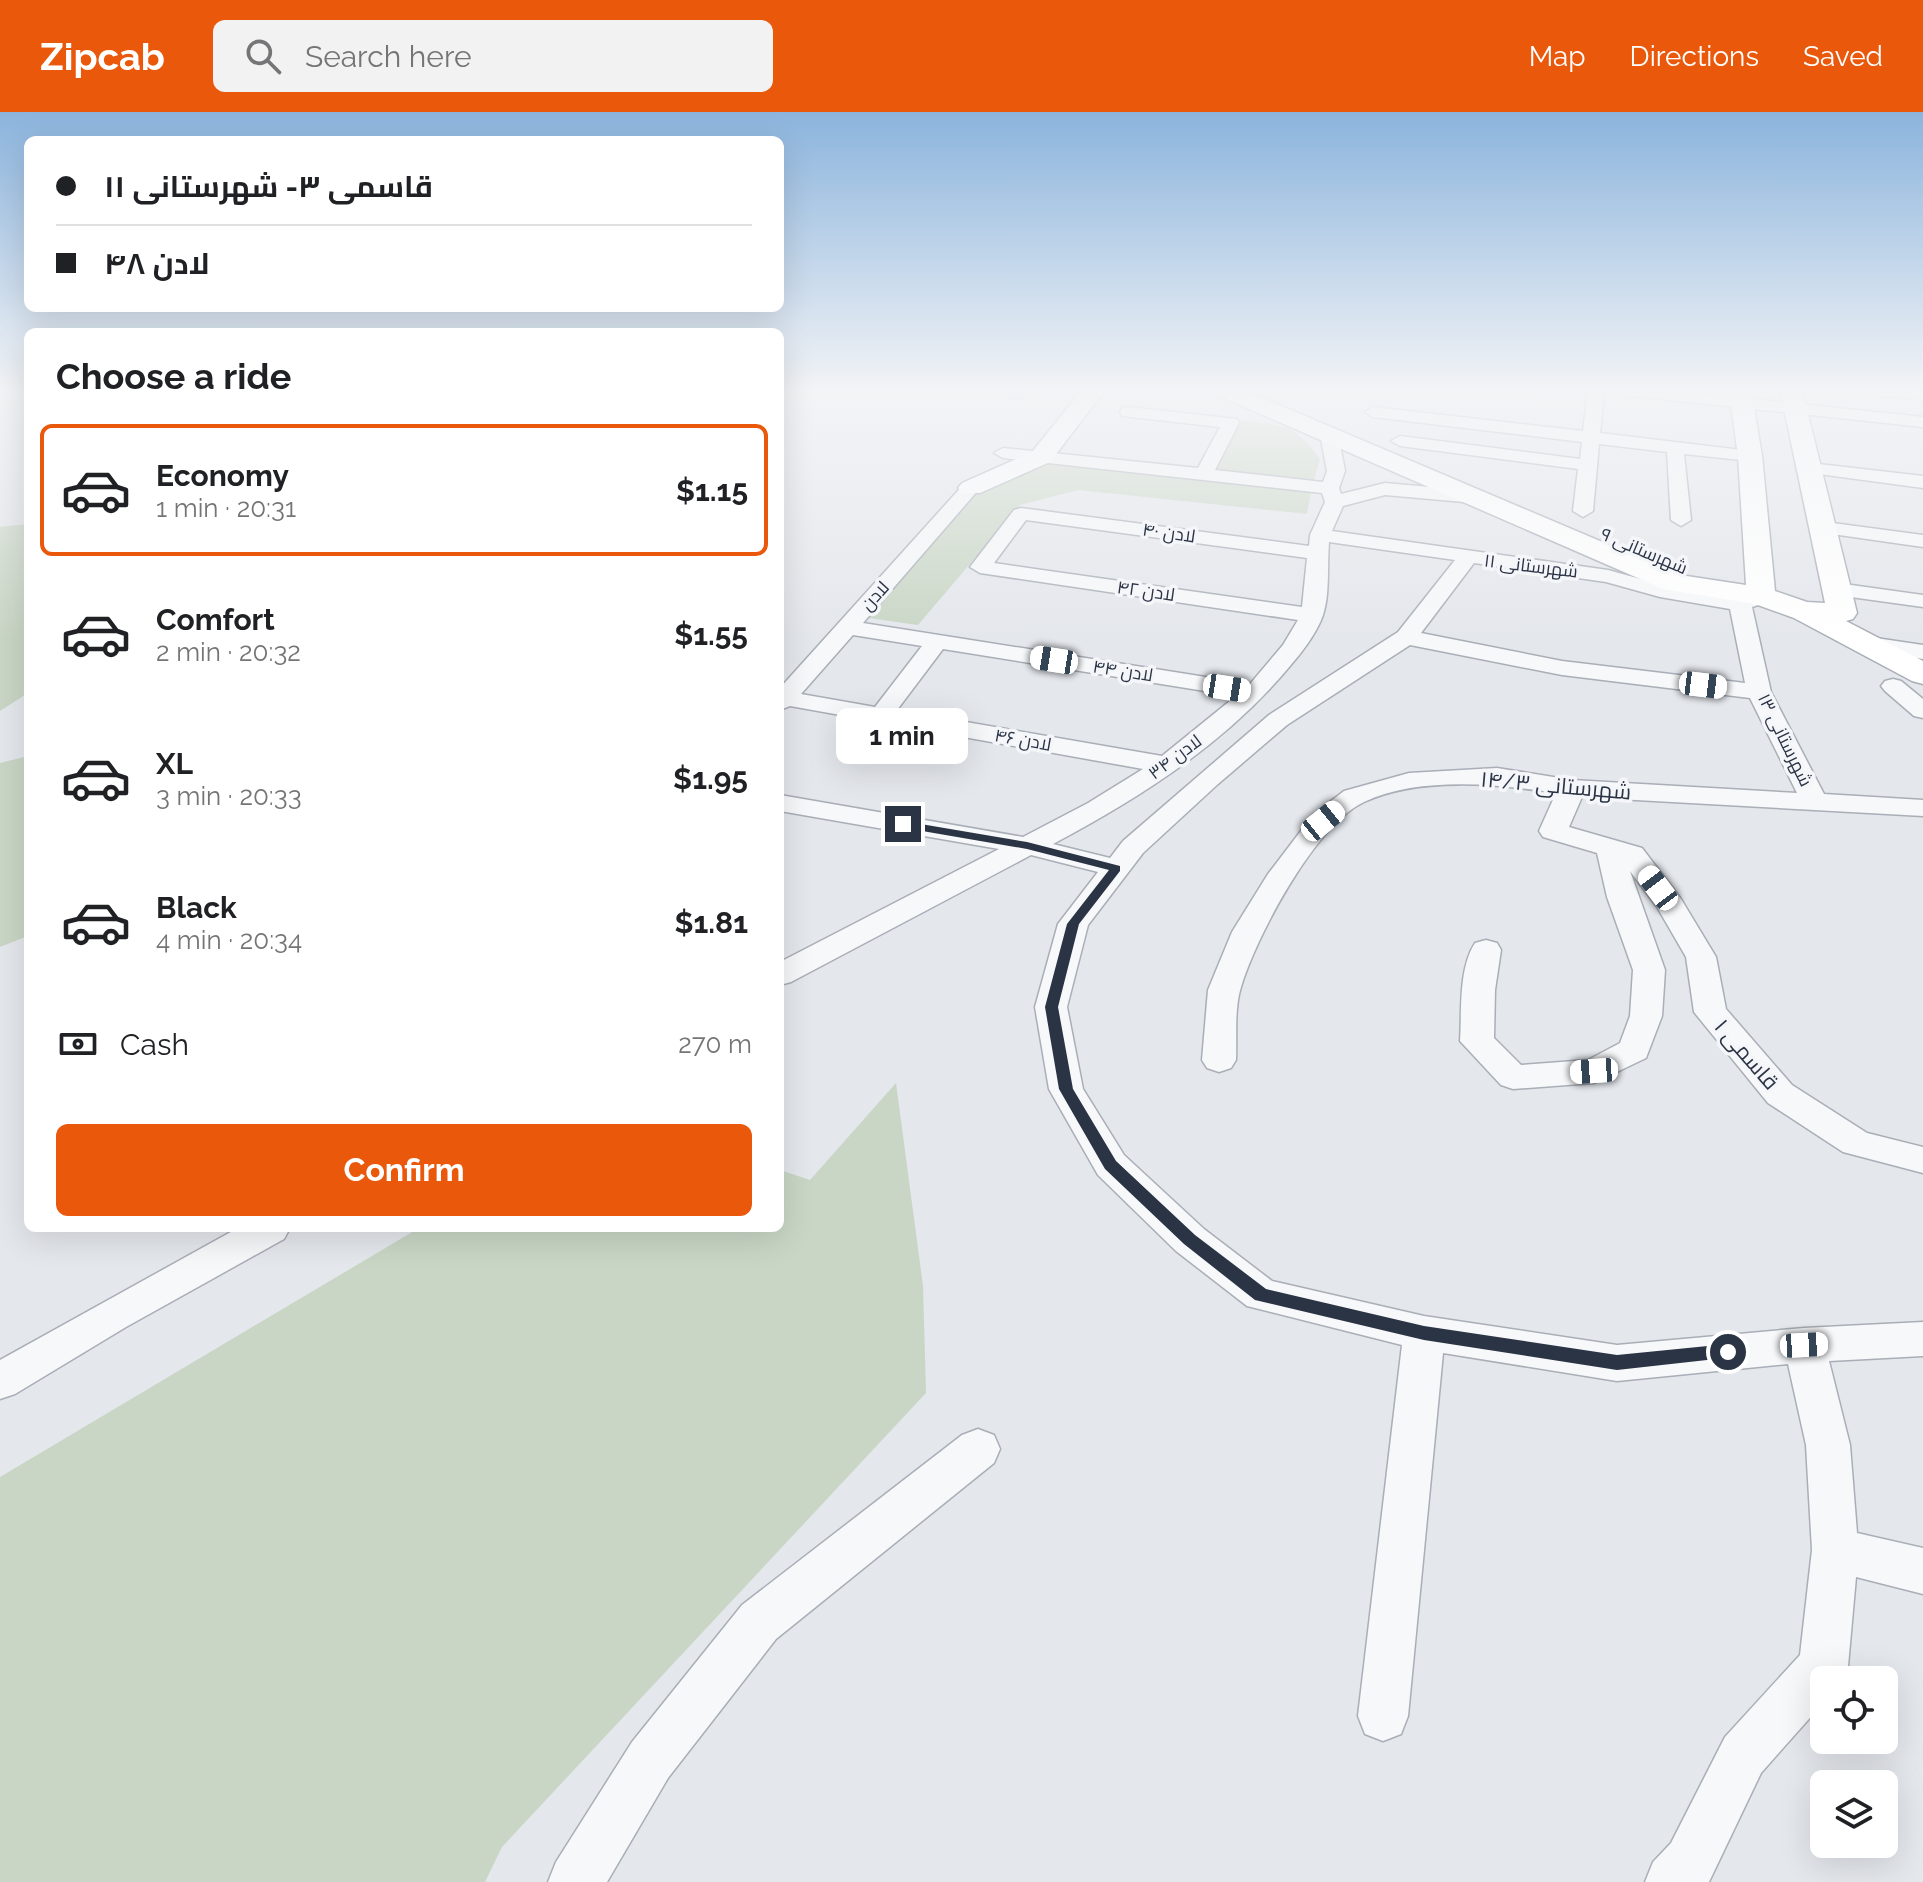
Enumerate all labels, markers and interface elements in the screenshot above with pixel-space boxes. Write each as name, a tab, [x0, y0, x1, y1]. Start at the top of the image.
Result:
search box	[213, 20, 773, 92]
text: Zipcab	[40, 34, 165, 79]
icon: search	[241, 34, 285, 78]
text: Search here	[305, 39, 472, 74]
text: Map	[1529, 40, 1586, 73]
text: Directions	[1630, 40, 1759, 73]
text: Saved	[1803, 40, 1883, 73]
text: قاسمی ۳- شهرستانی ۱۱	[104, 169, 433, 204]
text: لادن ۴۸	[104, 246, 209, 281]
text: Choose a ride	[56, 355, 291, 397]
icon: car	[60, 454, 132, 526]
text: Economy	[156, 458, 289, 493]
text: $1.15	[676, 473, 748, 508]
text: 1 min · 20:31	[156, 493, 296, 523]
street label: لادن ۴۰	[1141, 518, 1197, 548]
street label: شهرستانی ۹	[1597, 523, 1691, 579]
street label: شهرستانی ۱۱	[1483, 549, 1579, 583]
street label: لادن ۴۲	[1116, 576, 1176, 606]
street label: لادن	[856, 577, 894, 615]
icon: car	[60, 598, 132, 670]
text: Comfort	[156, 602, 275, 637]
text: $1.55	[674, 617, 748, 652]
text: 2 min · 20:32	[156, 637, 301, 667]
car	[1028, 644, 1080, 676]
street label: لادن ۴۴	[1091, 655, 1155, 687]
car	[1678, 670, 1728, 700]
car	[1201, 672, 1253, 704]
street label: شهرستانی ۱۳	[1753, 690, 1817, 790]
callout: 1 min	[837, 708, 969, 764]
text: 1 min	[869, 721, 935, 751]
street label: لادن ۴۶	[993, 724, 1053, 756]
street label: لادن ۳۴	[1144, 730, 1206, 784]
icon: car	[60, 742, 132, 814]
text: XL	[156, 746, 193, 781]
text: $1.95	[673, 761, 748, 796]
street label: شهرستانی ۱۴/۳	[1480, 765, 1632, 806]
text: 3 min · 20:33	[156, 781, 302, 811]
car	[1297, 797, 1349, 845]
route end	[885, 806, 921, 842]
car	[1634, 862, 1682, 914]
icon: car	[60, 886, 132, 958]
text: Black	[156, 890, 237, 925]
text: $1.81	[674, 905, 748, 940]
text: 4 min · 20:34	[156, 925, 302, 955]
street label: قاسمی ۱	[1709, 1013, 1785, 1095]
icon: cash	[56, 1022, 100, 1066]
text: Cash	[120, 1027, 189, 1062]
text: 270 m	[678, 1029, 752, 1059]
car	[1569, 1057, 1619, 1085]
button: Confirm	[56, 1124, 752, 1216]
car	[1779, 1332, 1829, 1358]
route start	[1710, 1334, 1746, 1370]
map controls	[1810, 1666, 1898, 1858]
button: locate	[1810, 1666, 1898, 1754]
button: layers	[1810, 1770, 1898, 1858]

